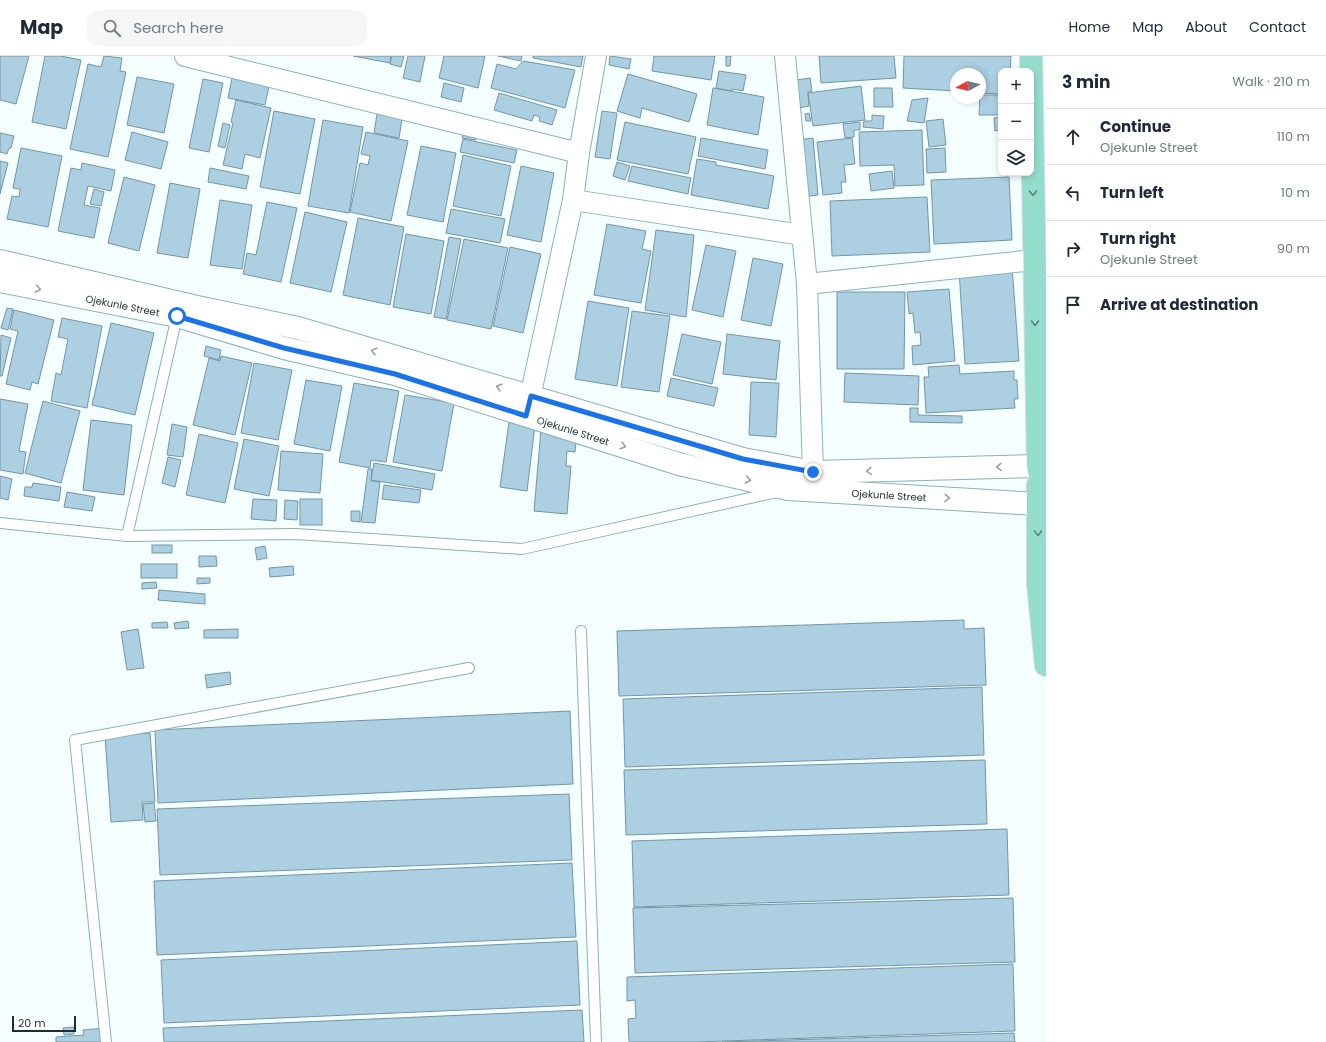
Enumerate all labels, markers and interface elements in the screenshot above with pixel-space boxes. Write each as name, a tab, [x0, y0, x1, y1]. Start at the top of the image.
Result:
search box	[87, 10, 367, 46]
text: Map	[20, 14, 63, 41]
icon: search	[101, 17, 123, 39]
text: Search here	[133, 17, 224, 38]
text: Home	[1068, 17, 1110, 37]
text: Map	[1132, 17, 1163, 37]
text: About	[1185, 17, 1227, 37]
text: Contact	[1249, 17, 1306, 37]
north arrow	[950, 68, 986, 104]
map controls	[998, 68, 1034, 176]
button: +	[998, 68, 1034, 104]
text: 3 min	[1062, 70, 1110, 94]
text: Walk · 210 m	[1232, 72, 1310, 91]
button: −	[998, 104, 1034, 140]
text: Continue	[1100, 116, 1171, 137]
icon: ahead	[1062, 126, 1084, 148]
text: 110 m	[1277, 127, 1310, 146]
text: Ojekunle Street	[1100, 138, 1198, 157]
button: layers	[998, 140, 1034, 176]
icon: left	[1062, 182, 1084, 204]
text: Turn left	[1100, 182, 1164, 203]
text: 10 m	[1281, 183, 1310, 202]
one-way arrow	[1029, 190, 1037, 196]
text: Turn right	[1100, 228, 1176, 249]
icon: right	[1062, 238, 1084, 260]
text: 90 m	[1277, 239, 1310, 258]
text: Ojekunle Street	[1100, 250, 1198, 269]
one-way arrow	[35, 284, 41, 292]
street label: Ojekunle Street	[84, 291, 161, 320]
icon: arrive	[1062, 294, 1084, 316]
text: Arrive at destination	[1100, 294, 1258, 315]
route start	[168, 307, 186, 325]
one-way arrow	[1031, 320, 1040, 326]
one-way arrow	[371, 347, 377, 355]
one-way arrow	[496, 383, 503, 392]
street label: Ojekunle Street	[535, 412, 611, 450]
one-way arrow	[619, 442, 626, 450]
route end	[804, 463, 822, 481]
one-way arrow	[996, 463, 1002, 471]
one-way arrow	[866, 467, 872, 475]
one-way arrow	[745, 476, 751, 484]
street label: Ojekunle Street	[851, 486, 927, 505]
one-way arrow	[944, 494, 950, 502]
one-way arrow	[1034, 530, 1042, 536]
scale bar	[12, 1014, 76, 1033]
text: 20 m	[18, 1015, 46, 1031]

